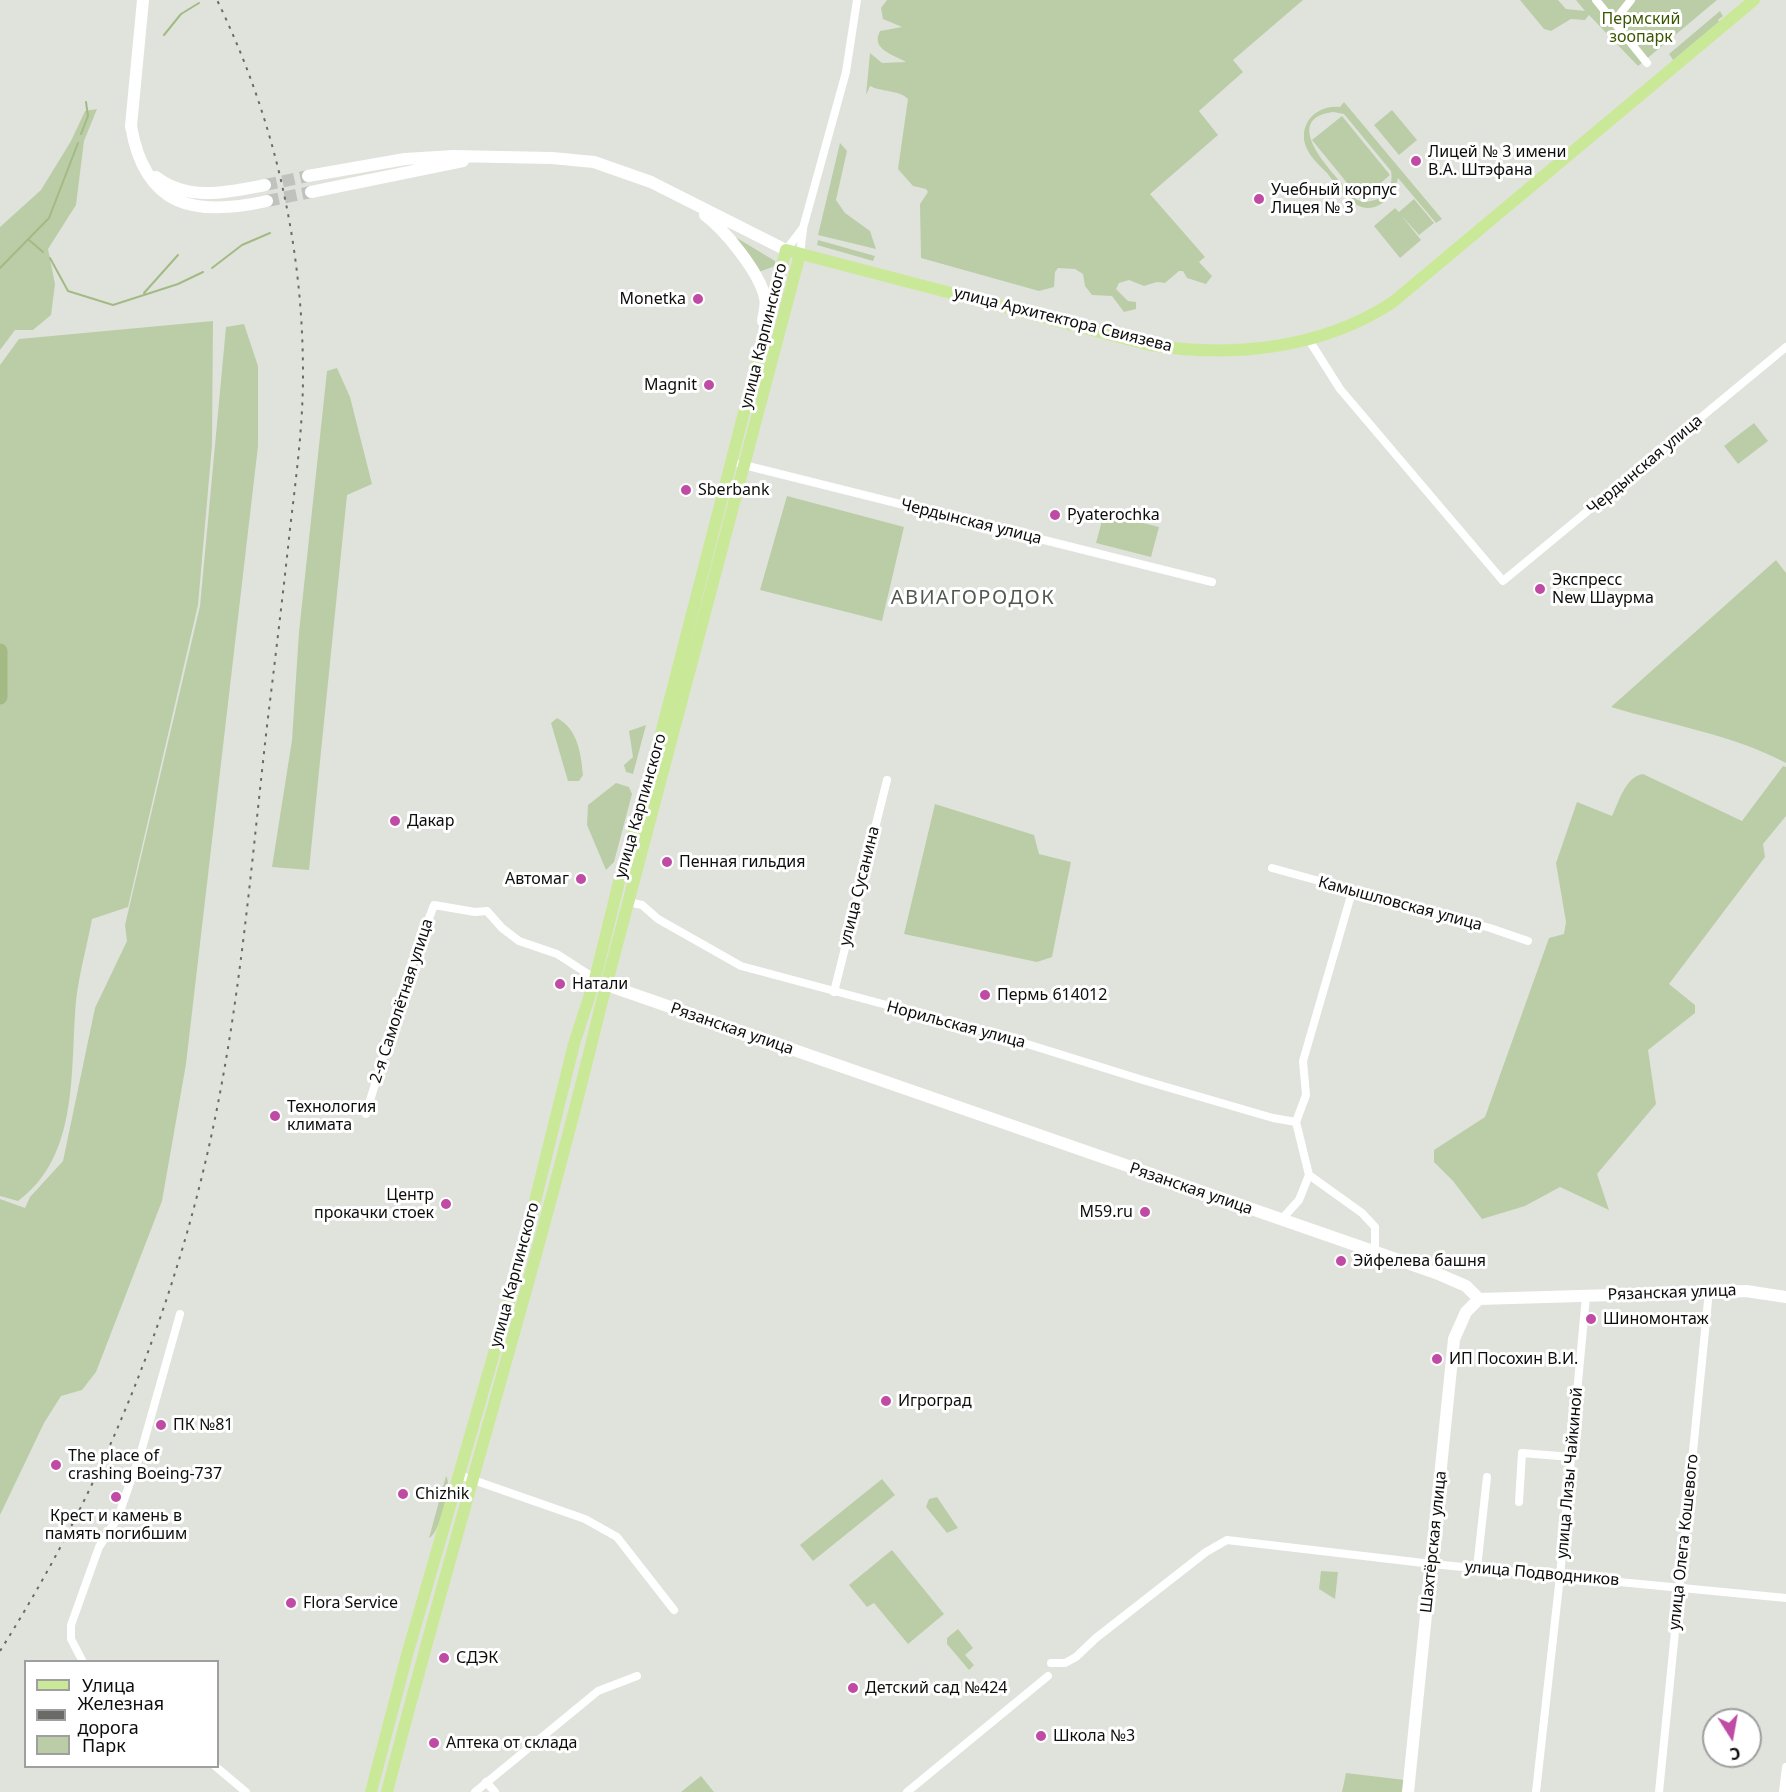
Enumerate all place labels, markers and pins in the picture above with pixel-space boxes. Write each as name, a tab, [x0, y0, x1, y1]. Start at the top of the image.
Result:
place label: Лицей № 3 имени В.А. Штэфана	[1428, 142, 1566, 180]
marker: Лицей № 3 имени В.А. Штэфана	[1409, 154, 1423, 168]
place label: Учебный корпус Лицея № 3	[1271, 180, 1397, 218]
marker: Учебный корпус Лицея № 3	[1252, 192, 1266, 206]
place label: Monetka	[620, 289, 686, 309]
marker: Monetka	[691, 292, 705, 306]
place label: Magnit	[644, 375, 697, 395]
marker: Magnit	[702, 378, 716, 392]
place label: Sberbank	[698, 480, 770, 500]
marker: Sberbank	[679, 483, 693, 497]
place label: Pyaterochka	[1067, 505, 1160, 525]
marker: Pyaterochka	[1048, 508, 1062, 522]
place label: Экспресс New Шаурма	[1552, 570, 1654, 608]
marker: Экспресс New Шаурма	[1533, 582, 1547, 596]
place label: Дакар	[407, 811, 454, 831]
marker: Дакар	[388, 814, 402, 828]
place label: Пенная гильдия	[679, 852, 805, 872]
marker: Пенная гильдия	[660, 855, 674, 869]
place label: Автомаг	[505, 869, 569, 889]
marker: Автомаг	[574, 872, 588, 886]
place label: Натали	[572, 974, 628, 994]
marker: Натали	[553, 977, 567, 991]
place label: Пермь 614012	[997, 985, 1107, 1005]
marker: Пермь 614012	[978, 988, 992, 1002]
place label: Технология климата	[287, 1097, 376, 1135]
marker: Технология климата	[268, 1109, 282, 1123]
place label: Центр прокачки стоек	[314, 1185, 434, 1223]
marker: Центр прокачки стоек	[439, 1197, 453, 1211]
place label: M59.ru	[1079, 1202, 1133, 1222]
marker: M59.ru	[1138, 1205, 1152, 1219]
place label: Эйфелева башня	[1353, 1251, 1486, 1271]
marker: Эйфелева башня	[1334, 1254, 1348, 1268]
place label: Шиномонтаж	[1603, 1309, 1709, 1329]
marker: Шиномонтаж	[1584, 1312, 1598, 1326]
place label: ИП Посохин В.И.	[1449, 1349, 1578, 1369]
marker: ИП Посохин В.И.	[1430, 1352, 1444, 1366]
place label: Игроград	[898, 1391, 972, 1411]
marker: Игроград	[879, 1394, 893, 1408]
place label: ПК №81	[173, 1415, 234, 1435]
marker: ПК №81	[154, 1418, 168, 1432]
place label: The place of crashing Boeing-737	[68, 1446, 222, 1484]
marker: The place of crashing Boeing-737	[49, 1458, 63, 1472]
place label: Chizhik	[415, 1484, 469, 1504]
marker: Chizhik	[396, 1487, 410, 1501]
marker: Крест и камень в память погибшим	[109, 1490, 123, 1504]
place label: Крест и камень в память погибшим	[45, 1506, 187, 1544]
place label: Flora Service	[303, 1593, 398, 1613]
marker: Flora Service	[284, 1596, 298, 1610]
place label: СДЭК	[456, 1648, 498, 1668]
marker: СДЭК	[437, 1651, 451, 1665]
place label: Детский сад №424	[865, 1678, 1007, 1698]
marker: Детский сад №424	[846, 1681, 860, 1695]
place label: Школа №3	[1053, 1726, 1135, 1746]
marker: Школа №3	[1034, 1729, 1048, 1743]
place label: Аптека от склада	[446, 1733, 577, 1753]
marker: Аптека от склада	[427, 1736, 441, 1750]

